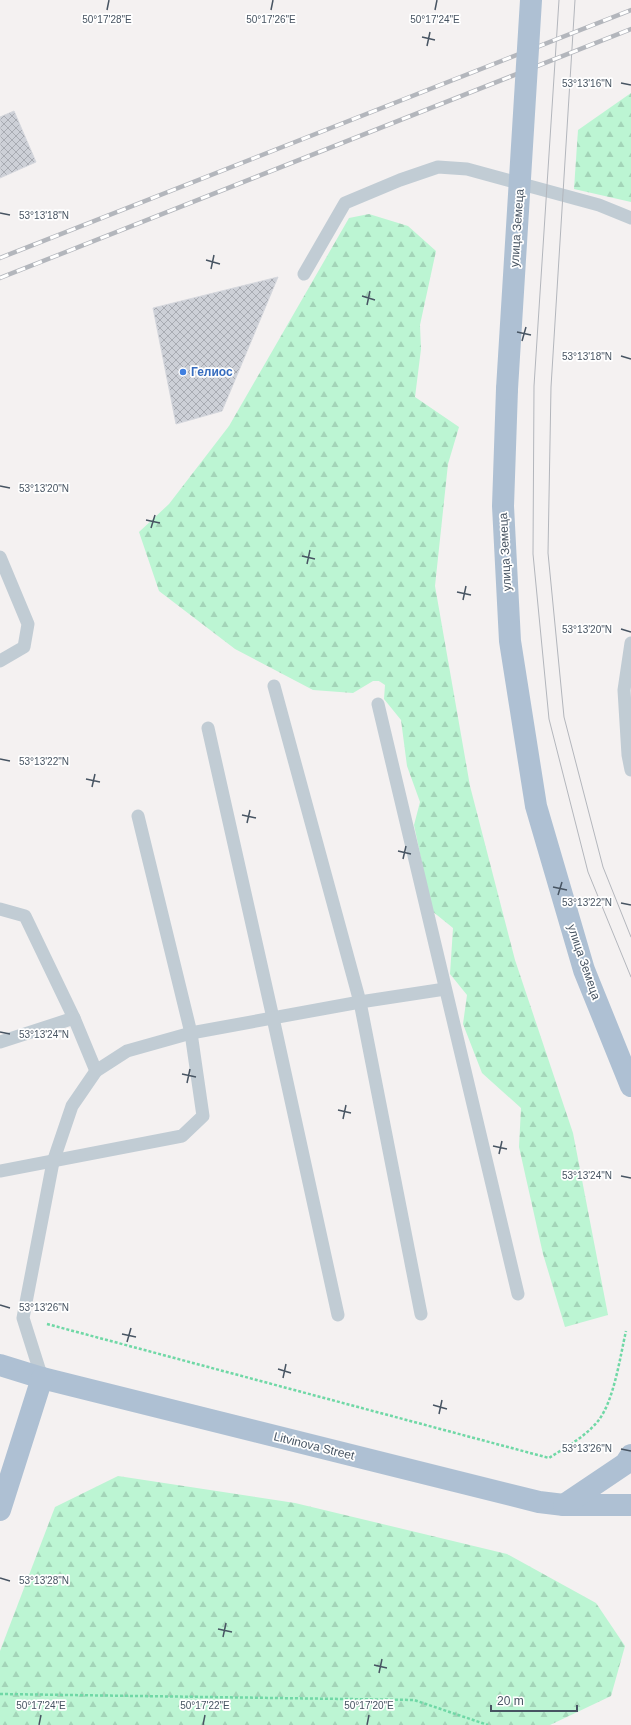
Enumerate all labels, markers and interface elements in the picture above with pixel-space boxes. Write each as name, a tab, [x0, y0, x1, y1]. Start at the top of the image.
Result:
text: 50°17'28"E	[82, 14, 132, 25]
text: 50°17'26"E	[246, 14, 296, 25]
text: 50°17'24"E	[410, 14, 460, 25]
text: 53°13'16"N	[562, 78, 612, 89]
street label: улица Земеца	[507, 188, 527, 268]
text: 53°13'18"N	[19, 210, 69, 221]
text: 53°13'18"N	[562, 351, 612, 362]
place label: Гелиос	[191, 365, 233, 379]
marker: Гелиос	[178, 367, 188, 377]
text: 53°13'20"N	[19, 483, 69, 494]
street label: улица Земеца	[496, 512, 514, 592]
text: 53°13'20"N	[562, 624, 612, 635]
text: 53°13'22"N	[19, 756, 69, 767]
text: 53°13'22"N	[562, 897, 612, 908]
street label: улица Земеца	[565, 923, 604, 1002]
text: 53°13'24"N	[19, 1029, 69, 1040]
text: 53°13'24"N	[562, 1170, 612, 1181]
text: 53°13'26"N	[19, 1302, 69, 1313]
street label: Litvinova Street	[272, 1429, 356, 1463]
text: 53°13'26"N	[562, 1443, 612, 1454]
text: 53°13'28"N	[19, 1575, 69, 1586]
scale bar	[491, 1687, 577, 1713]
text: 20 m	[497, 1694, 524, 1708]
text: 50°17'24"E	[16, 1700, 66, 1711]
text: 50°17'22"E	[180, 1700, 230, 1711]
text: 50°17'20"E	[344, 1700, 394, 1711]

